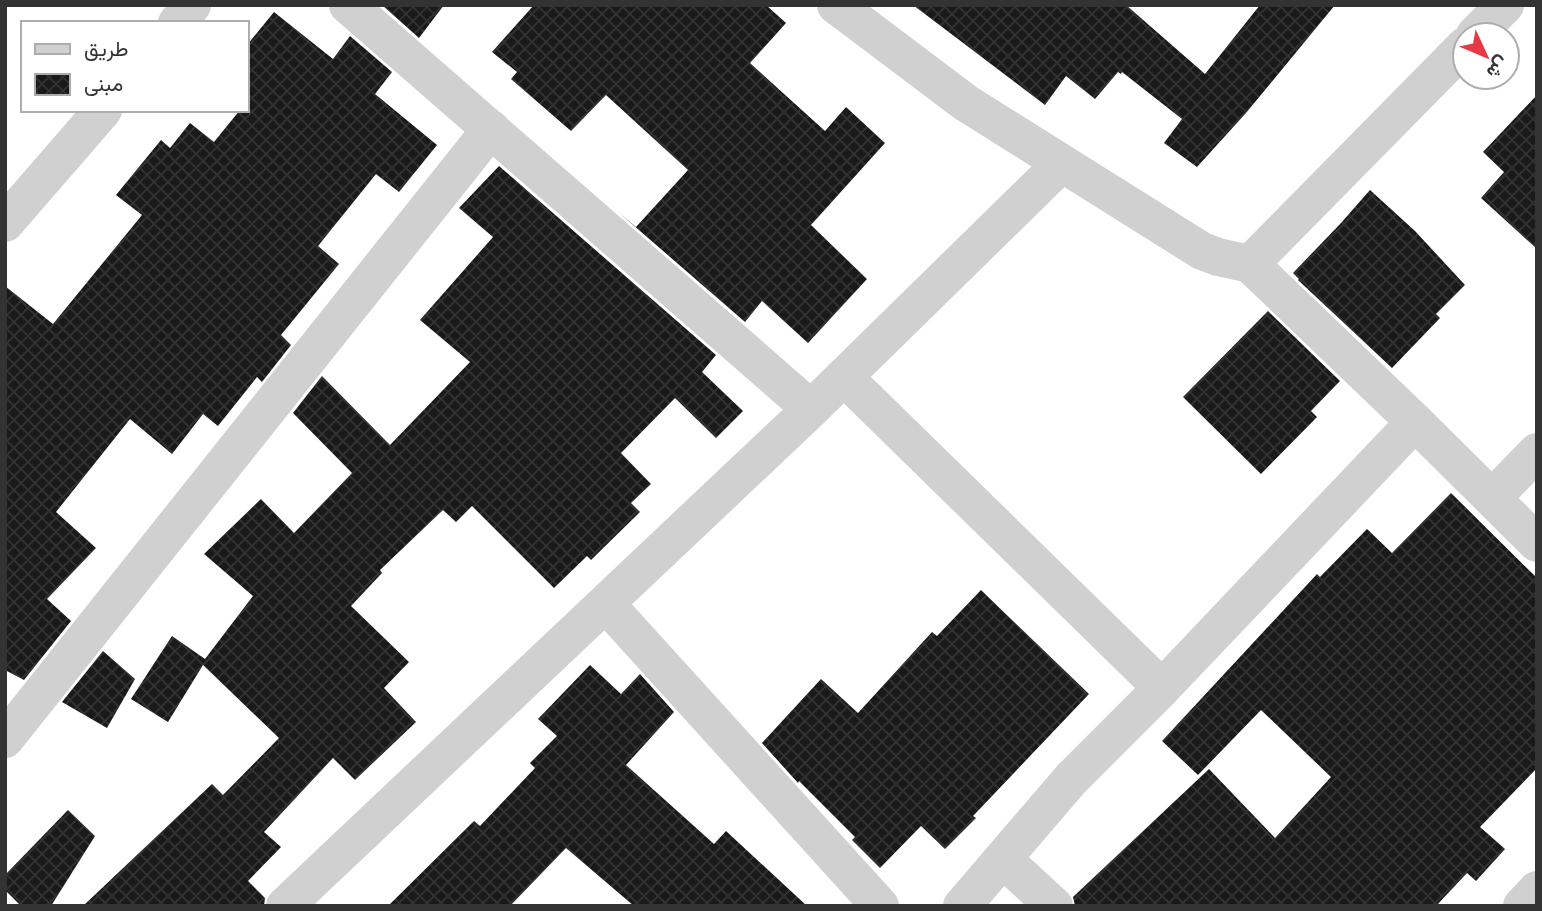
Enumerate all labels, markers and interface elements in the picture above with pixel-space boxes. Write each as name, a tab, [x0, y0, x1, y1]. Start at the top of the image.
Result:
legend	[21, 21, 248, 112]
north arrow	[1451, 21, 1521, 91]
text: طريق	[84, 34, 129, 64]
text: ش	[1480, 50, 1516, 85]
text: مبنى	[84, 69, 123, 99]

